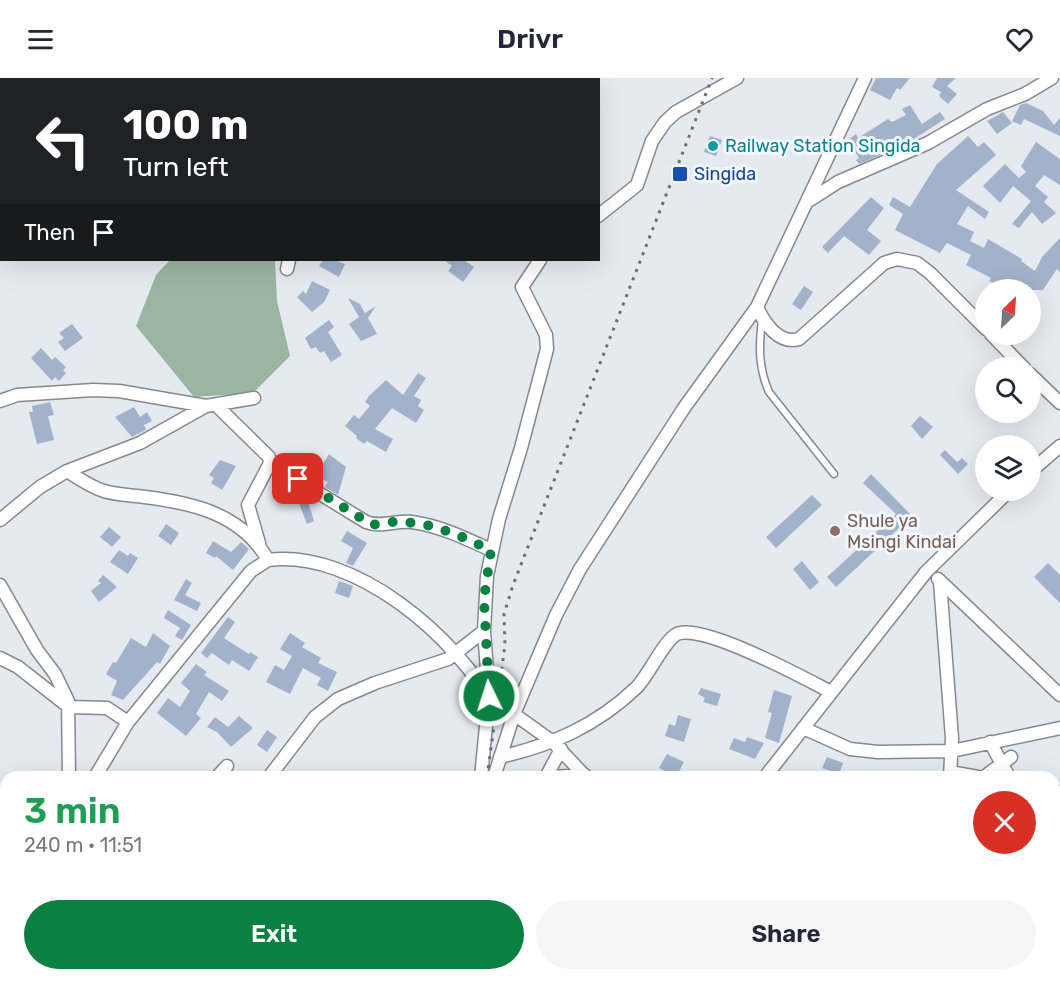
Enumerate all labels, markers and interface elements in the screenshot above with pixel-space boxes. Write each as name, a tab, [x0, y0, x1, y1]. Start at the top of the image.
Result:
icon: menu	[24, 23, 57, 56]
text: Drivr	[497, 23, 563, 55]
icon: heart	[1003, 23, 1036, 56]
text: 100 m	[123, 100, 248, 150]
icon: left	[24, 102, 102, 180]
place label: Railway Station Singida	[725, 135, 921, 157]
marker: Railway Station Singida	[706, 139, 720, 153]
text: Turn left	[123, 151, 228, 183]
place label: Singida	[694, 163, 756, 185]
marker: Singida	[671, 165, 689, 183]
icon: arrive	[87, 216, 120, 249]
text: Then	[24, 219, 75, 246]
north arrow	[975, 279, 1041, 345]
map controls	[975, 279, 1041, 501]
button: search	[975, 357, 1041, 423]
button: layers	[975, 435, 1041, 501]
pin	[272, 453, 323, 504]
icon: arrive	[281, 462, 314, 495]
place label: Shule ya Msingi Kindai	[847, 510, 956, 553]
marker: Shule ya Msingi Kindai	[828, 524, 842, 538]
position arrow	[457, 664, 521, 728]
text: 3 min	[24, 789, 121, 832]
button: close	[973, 791, 1036, 854]
text: 240 m · 11:51	[24, 833, 142, 857]
button: Exit	[24, 900, 524, 969]
button: Share	[536, 900, 1036, 969]

